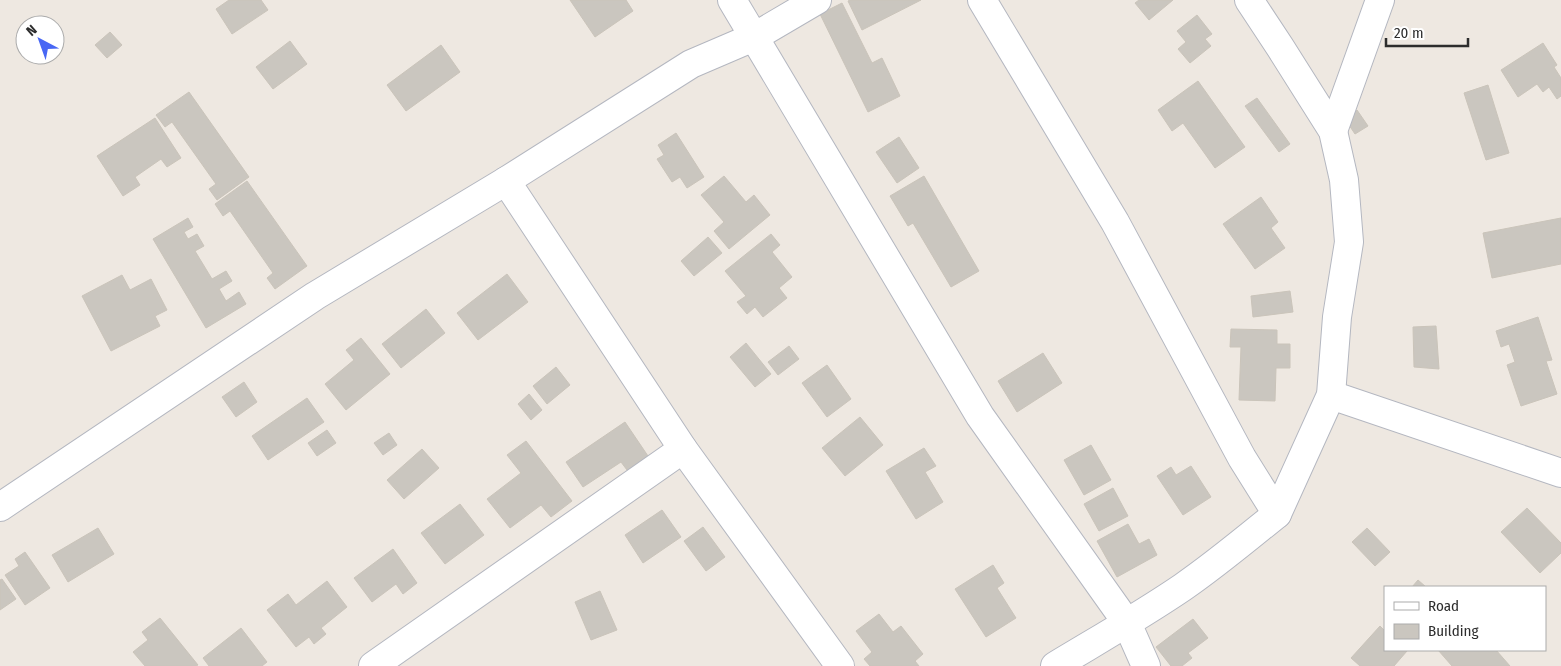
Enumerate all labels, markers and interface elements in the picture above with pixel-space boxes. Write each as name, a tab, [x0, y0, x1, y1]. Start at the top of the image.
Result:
north arrow	[15, 15, 65, 65]
scale bar	[1386, 15, 1468, 47]
text: N	[23, 21, 41, 40]
text: 20 m	[1394, 24, 1424, 42]
legend	[1384, 586, 1546, 651]
text: Road	[1428, 597, 1459, 615]
text: Building	[1428, 622, 1479, 640]

